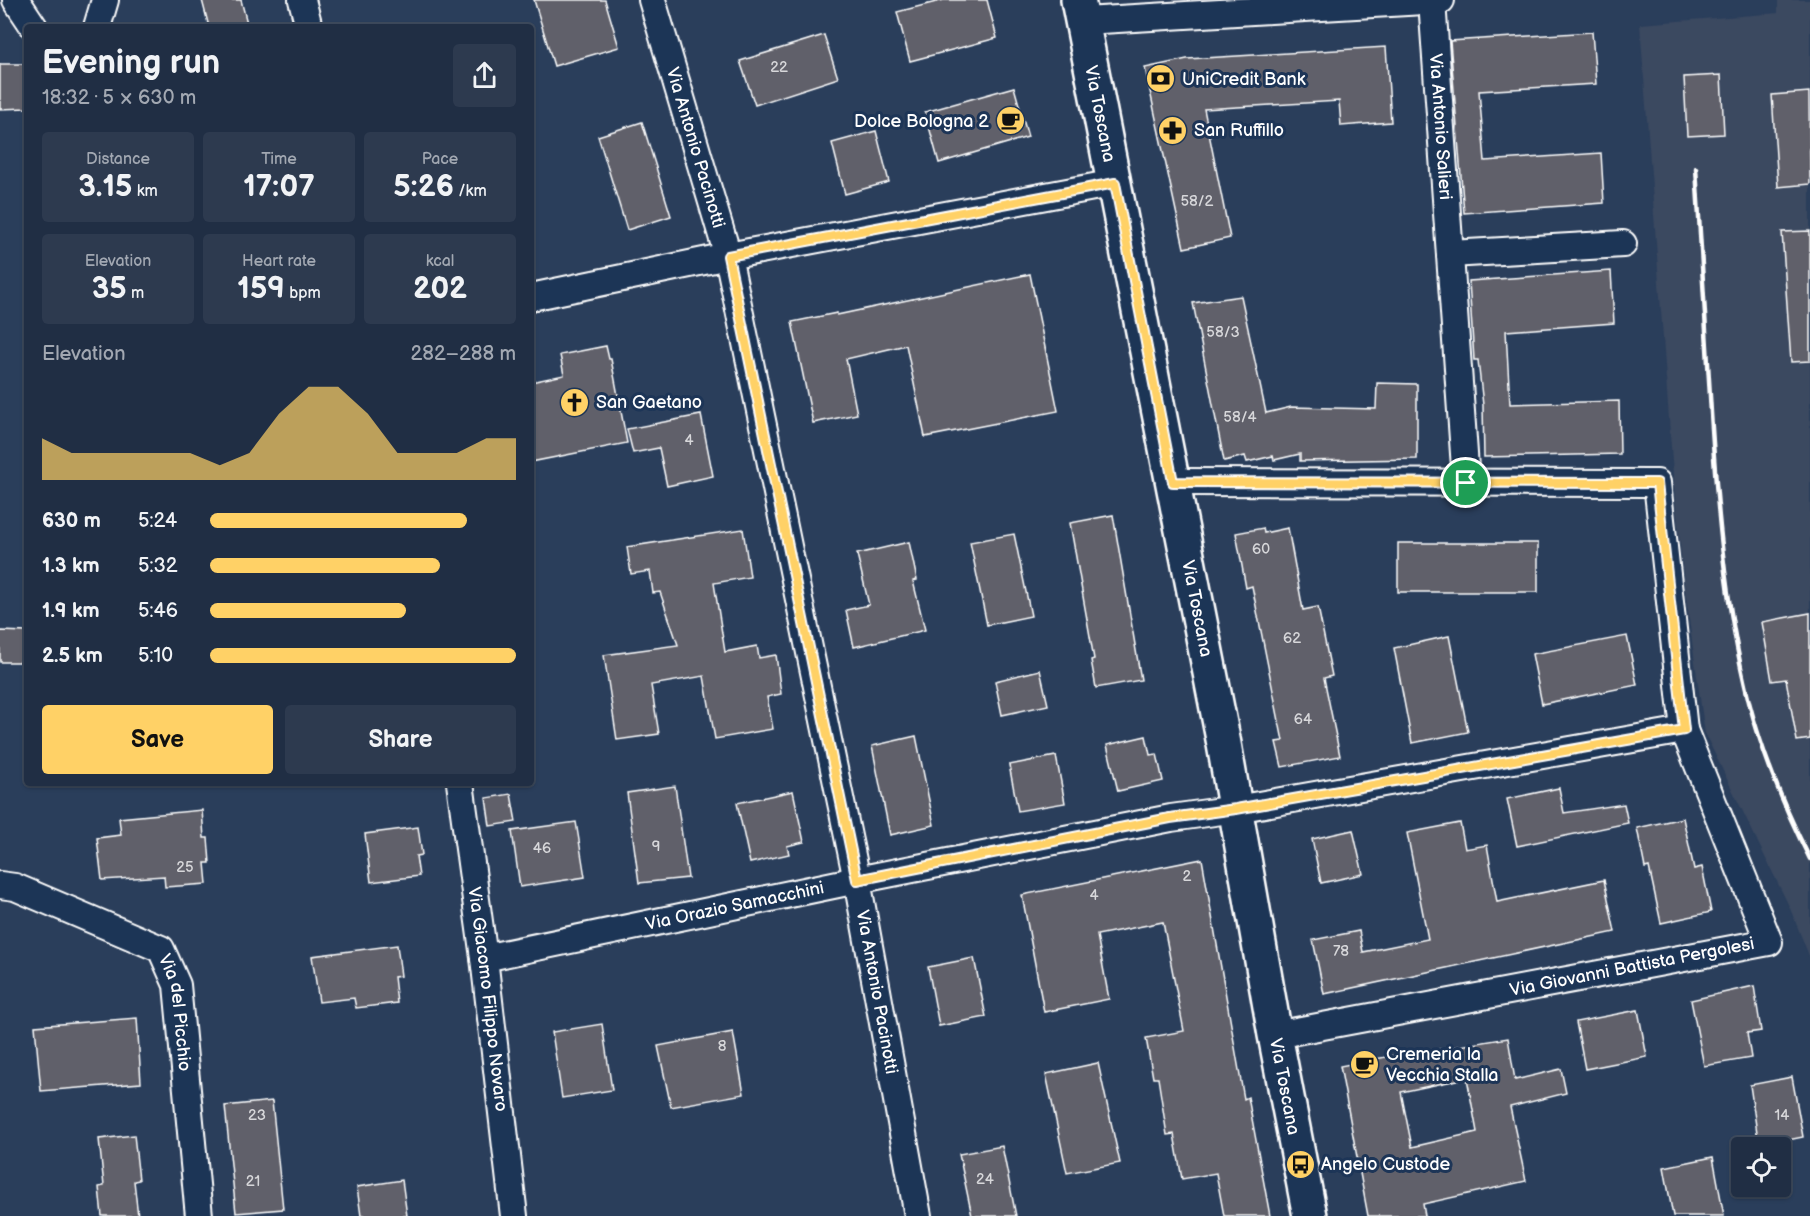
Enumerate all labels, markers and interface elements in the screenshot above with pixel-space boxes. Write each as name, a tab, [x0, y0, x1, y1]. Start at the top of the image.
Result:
text: Evening run	[42, 43, 220, 83]
button: share	[453, 44, 516, 107]
street label: Via Antonio Salieri	[1425, 53, 1457, 201]
house number: 22	[770, 58, 788, 77]
bank icon: UniCredit Bank	[1145, 63, 1177, 95]
street label: Via Toscana	[1081, 64, 1120, 164]
street label: Via Antonio Pacinotti	[662, 65, 730, 230]
place label: UniCredit Bank	[1182, 69, 1306, 90]
text: 18:32 · 5 × 630 m	[42, 86, 196, 110]
cafe icon: Dolce Bologna 2	[994, 105, 1026, 137]
place label: Dolce Bologna 2	[854, 111, 989, 132]
pharmacy icon: San Ruffillo	[1157, 114, 1189, 146]
place label: San Ruffillo	[1194, 120, 1284, 141]
text: Distance	[86, 150, 150, 169]
text: Time	[261, 150, 297, 169]
text: Pace	[422, 150, 458, 169]
text: 3.15	[78, 169, 132, 205]
text: 17:07	[243, 169, 315, 205]
text: 5:26	[393, 169, 454, 205]
text: km	[132, 182, 158, 201]
text: /km	[454, 182, 487, 201]
house number: 58/2	[1181, 192, 1214, 211]
text: Elevation	[85, 252, 151, 271]
text: Heart rate	[242, 252, 316, 271]
text: kcal	[426, 252, 454, 271]
text: 35	[92, 271, 127, 307]
text: 159	[237, 271, 285, 307]
text: 202	[413, 271, 467, 307]
text: m	[127, 284, 144, 303]
text: bpm	[285, 284, 321, 303]
house number: 58/3	[1206, 323, 1240, 342]
text: Elevation	[42, 342, 125, 366]
text: 282–288 m	[411, 342, 516, 366]
church icon: San Gaetano	[559, 386, 591, 418]
place label: San Gaetano	[596, 392, 702, 413]
house number: 58/4	[1223, 408, 1257, 427]
house number: 4	[684, 431, 694, 450]
pin	[1440, 457, 1491, 508]
icon: arrive	[1449, 466, 1482, 499]
text: 630 m	[42, 509, 101, 533]
text: 5:24	[138, 509, 177, 533]
house number: 60	[1252, 540, 1270, 559]
text: 1.3 km	[42, 554, 99, 578]
text: 5:32	[138, 554, 178, 578]
street label: Via Toscana	[1178, 558, 1217, 659]
text: 1.9 km	[42, 599, 99, 623]
text: 5:46	[138, 599, 178, 623]
house number: 62	[1283, 629, 1301, 648]
text: 2.5 km	[42, 644, 103, 668]
text: 5:10	[138, 644, 173, 668]
button: Save	[42, 705, 273, 774]
button: Share	[285, 705, 516, 774]
house number: 64	[1294, 710, 1312, 729]
house number: 9	[652, 837, 660, 856]
house number: 46	[533, 839, 551, 858]
house number: 25	[176, 858, 194, 877]
house number: 2	[1183, 867, 1192, 886]
street label: Via Orazio Samacchini	[643, 877, 826, 934]
street label: Via Giacomo Filippo Novaro	[464, 886, 512, 1113]
house number: 4	[1089, 886, 1099, 905]
street label: Via Antonio Pacinotti	[852, 908, 903, 1076]
street label: Via Giovanni Battista Pergolesi	[1508, 933, 1756, 1001]
house number: 78	[1333, 942, 1349, 961]
street label: Via del Picchio	[154, 951, 196, 1072]
street label: Via Toscana	[1265, 1036, 1305, 1137]
house number: 8	[718, 1037, 727, 1056]
place label: Cremeria la Vecchia Stalla	[1386, 1044, 1499, 1086]
cafe icon: Cremeria la Vecchia Stalla	[1349, 1048, 1381, 1080]
house number: 23	[248, 1106, 266, 1125]
house number: 14	[1775, 1106, 1789, 1125]
map controls	[1731, 1137, 1791, 1197]
button: locate	[1731, 1137, 1791, 1197]
bus stop icon: Angelo Custode	[1284, 1148, 1316, 1180]
place label: Angelo Custode	[1321, 1154, 1450, 1175]
house number: 24	[976, 1170, 994, 1189]
house number: 21	[246, 1172, 260, 1191]

